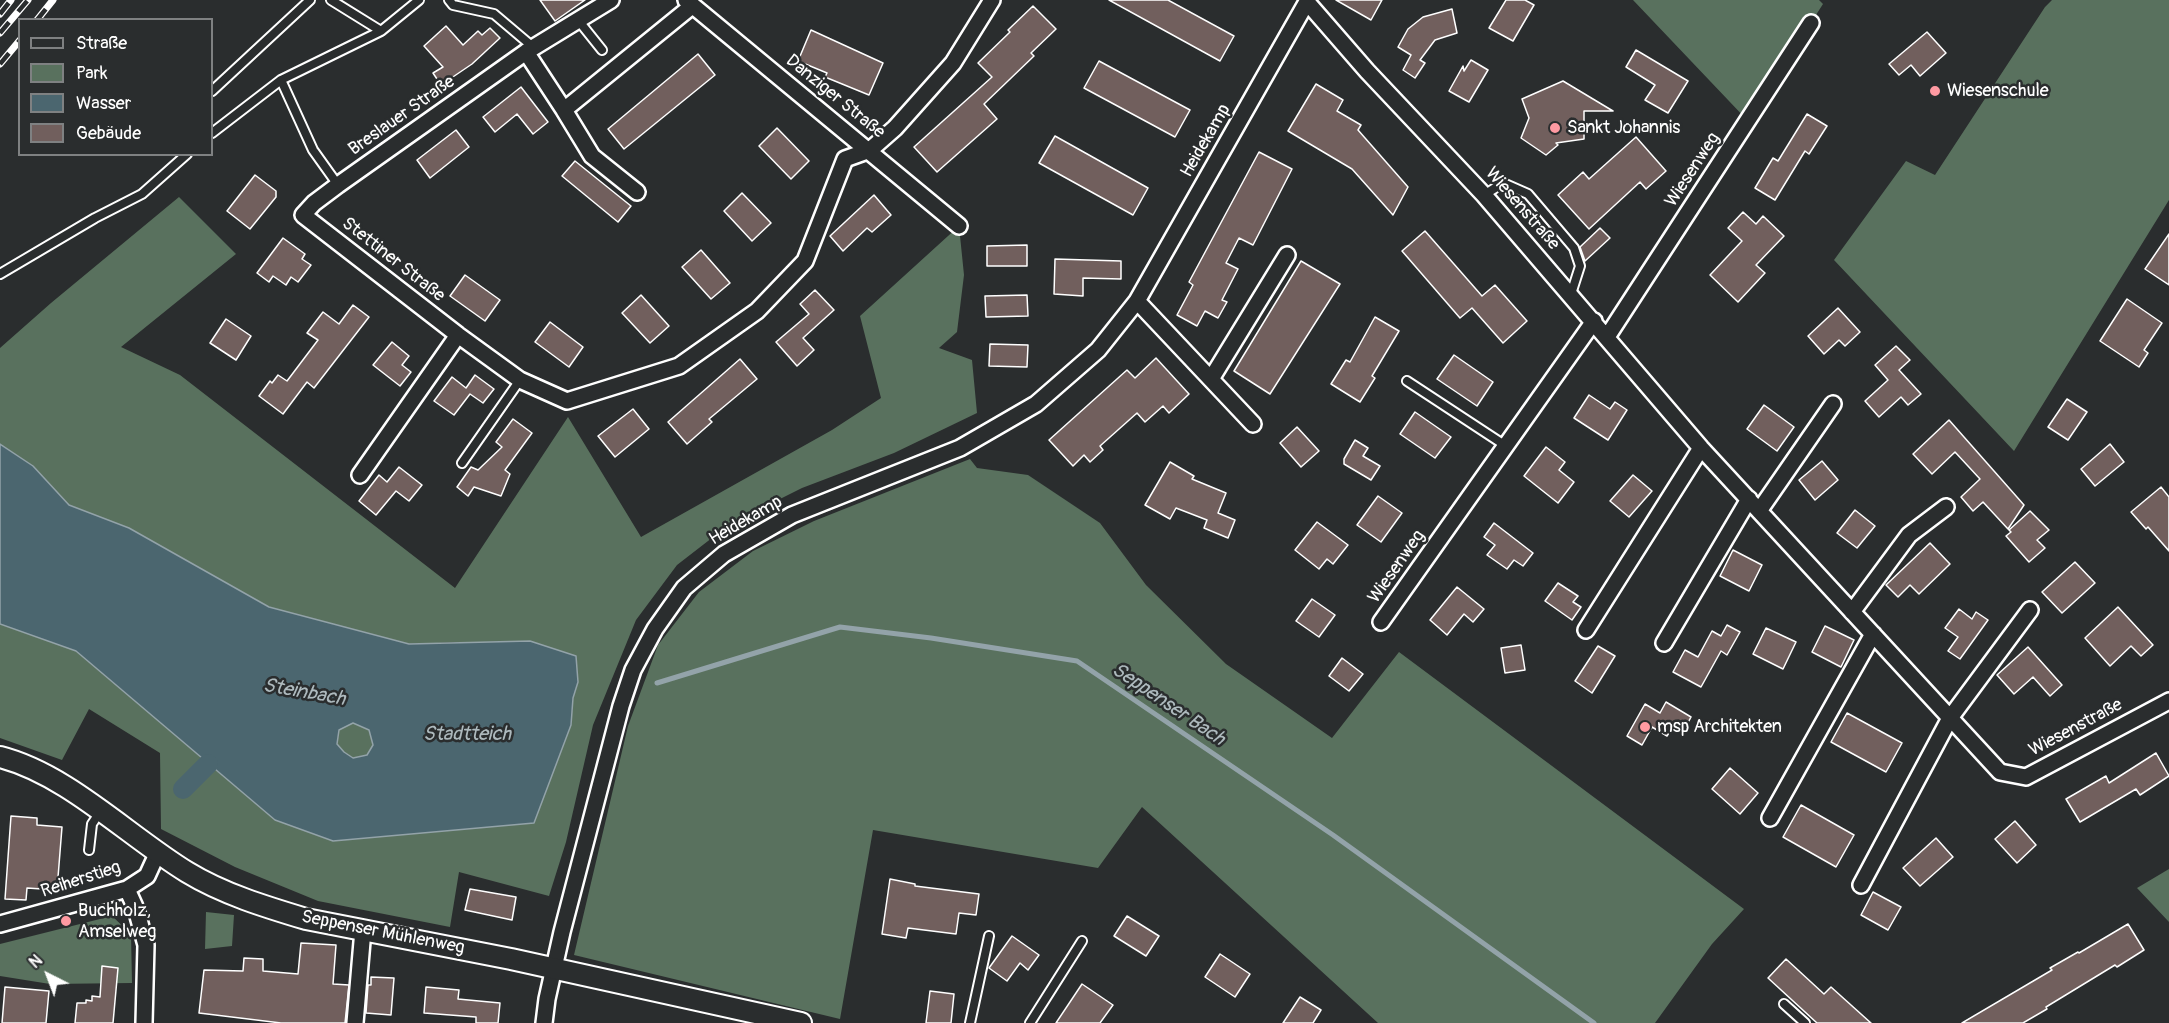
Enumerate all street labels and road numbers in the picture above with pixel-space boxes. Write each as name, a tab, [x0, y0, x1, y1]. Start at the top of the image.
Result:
street label: Danziger Straße	[781, 50, 889, 144]
street label: Breslauer Straße	[345, 71, 459, 161]
street label: Heidekamp	[1176, 101, 1236, 181]
street label: Wiesenweg	[1661, 129, 1725, 211]
street label: Wiesenstraße	[1480, 163, 1564, 255]
street label: Stettiner Straße	[337, 213, 449, 307]
street label: Heidekamp	[706, 491, 786, 551]
street label: Wiesenweg	[1364, 526, 1430, 608]
street label: Wiesenstraße	[2026, 694, 2126, 762]
street label: Reiherstieg	[38, 857, 124, 903]
street label: Seppenser Mühlenweg	[300, 907, 466, 959]

